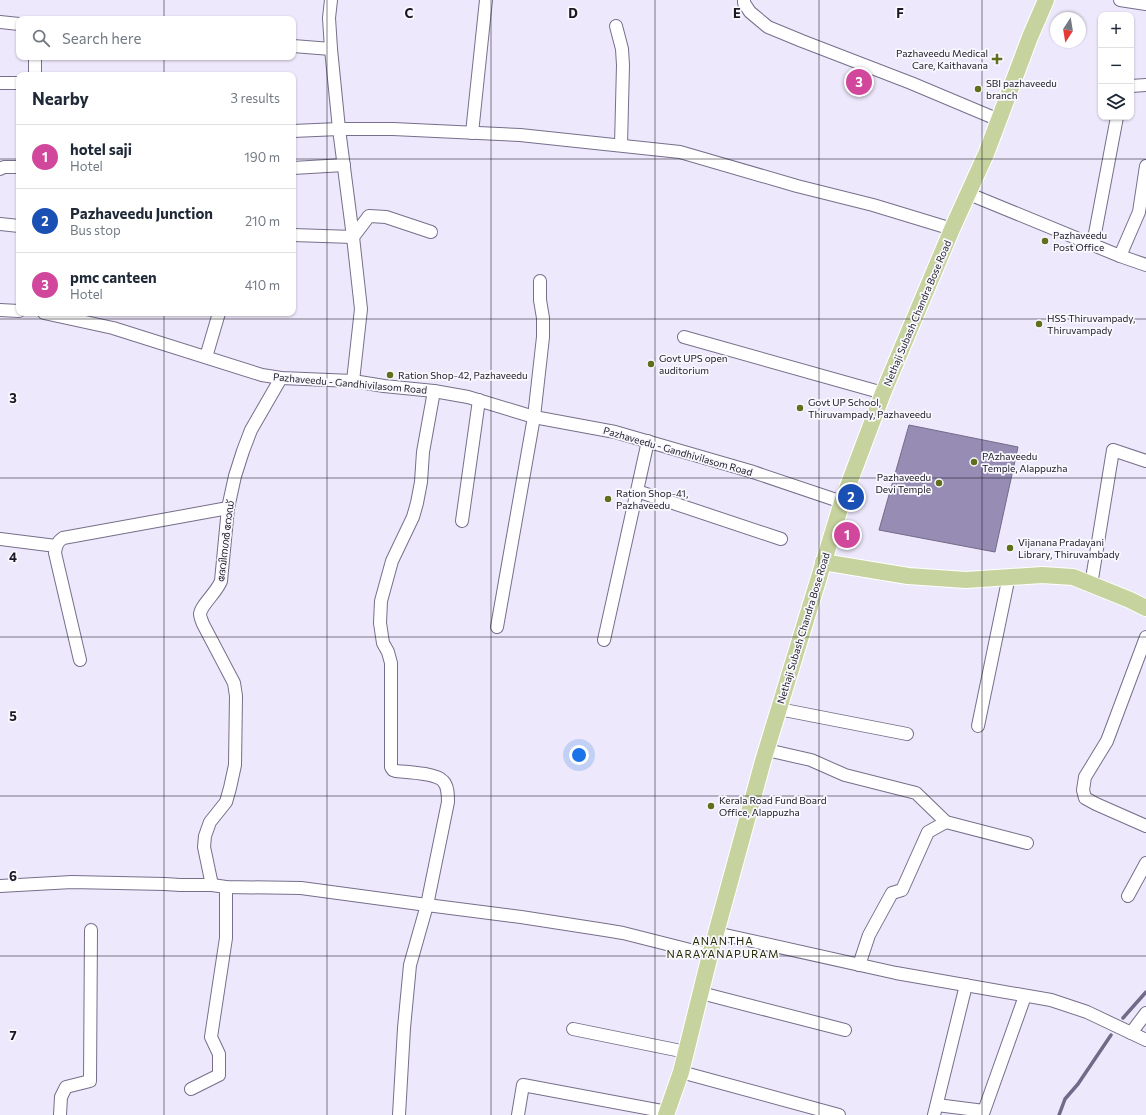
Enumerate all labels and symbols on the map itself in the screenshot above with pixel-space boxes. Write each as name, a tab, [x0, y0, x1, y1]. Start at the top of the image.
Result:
text: C	[405, 5, 414, 21]
text: D	[568, 5, 578, 21]
text: E	[733, 5, 741, 21]
text: F	[896, 5, 904, 21]
north arrow	[1050, 12, 1086, 48]
place label: Pazhaveedu Medical Care, Kaithavana	[896, 47, 988, 71]
marker: Pazhaveedu Medical Care, Kaithavana	[991, 53, 1003, 65]
pin: 3	[846, 67, 872, 97]
place label: SBI pazhaveedu branch	[986, 77, 1057, 101]
marker: SBI pazhaveedu branch	[973, 84, 983, 94]
place label: Pazhaveedu Post Office	[1053, 229, 1107, 253]
marker: Pazhaveedu Post Office	[1040, 236, 1050, 246]
street label: Nethaji Subash Chandra Bose Road	[881, 238, 953, 388]
place label: HSS Thiruvampady, Thiruvampady	[1047, 312, 1135, 336]
marker: HSS Thiruvampady, Thiruvampady	[1034, 319, 1044, 329]
place label: Govt UPS open auditorium	[659, 352, 728, 376]
marker: Govt UPS open auditorium	[646, 359, 656, 369]
place label: Ration Shop-42, Pazhaveedu	[398, 369, 528, 381]
street label: Pazhaveedu - Gandhivilasom Road	[272, 370, 428, 396]
marker: Ration Shop-42, Pazhaveedu	[385, 370, 395, 380]
text: 3	[9, 390, 17, 406]
place label: Govt UP School, Thiruvampady, Pazhaveedu	[808, 396, 931, 420]
marker: Govt UP School, Thiruvampady, Pazhaveedu	[795, 403, 805, 413]
street label: Pazhaveedu - Gandhivilasom Road	[602, 424, 754, 478]
place label: PAzhaveedu Temple, Alappuzha	[982, 450, 1068, 474]
marker: PAzhaveedu Temple, Alappuzha	[969, 457, 979, 467]
place label: Pazhaveedu Devi Temple	[876, 471, 931, 495]
marker: Pazhaveedu Devi Temple	[934, 478, 944, 488]
pin: 2	[838, 482, 864, 512]
place label: Ration Shop-41, Pazhaveedu	[616, 487, 688, 511]
marker: Ration Shop-41, Pazhaveedu	[603, 494, 613, 504]
street label: ദേവിനഗർ റോഡ്	[214, 499, 236, 582]
pin: 1	[834, 520, 860, 550]
place label: Vijanana Pradayani Library, Thiruvambady	[1018, 536, 1120, 560]
marker: Vijanana Pradayani Library, Thiruvambady	[1005, 543, 1015, 553]
text: 4	[9, 549, 17, 565]
street label: Nethaji Subash Chandra Bose Road	[774, 551, 832, 705]
text: 5	[9, 708, 17, 724]
your location	[569, 745, 589, 765]
place label: Kerala Road Fund Board Office, Alappuzha	[719, 794, 827, 818]
marker: Kerala Road Fund Board Office, Alappuzha	[706, 801, 716, 811]
text: 6	[9, 868, 17, 884]
district label: ANANTHA NARAYANAPURAM	[667, 934, 779, 960]
text: 7	[9, 1027, 17, 1043]

